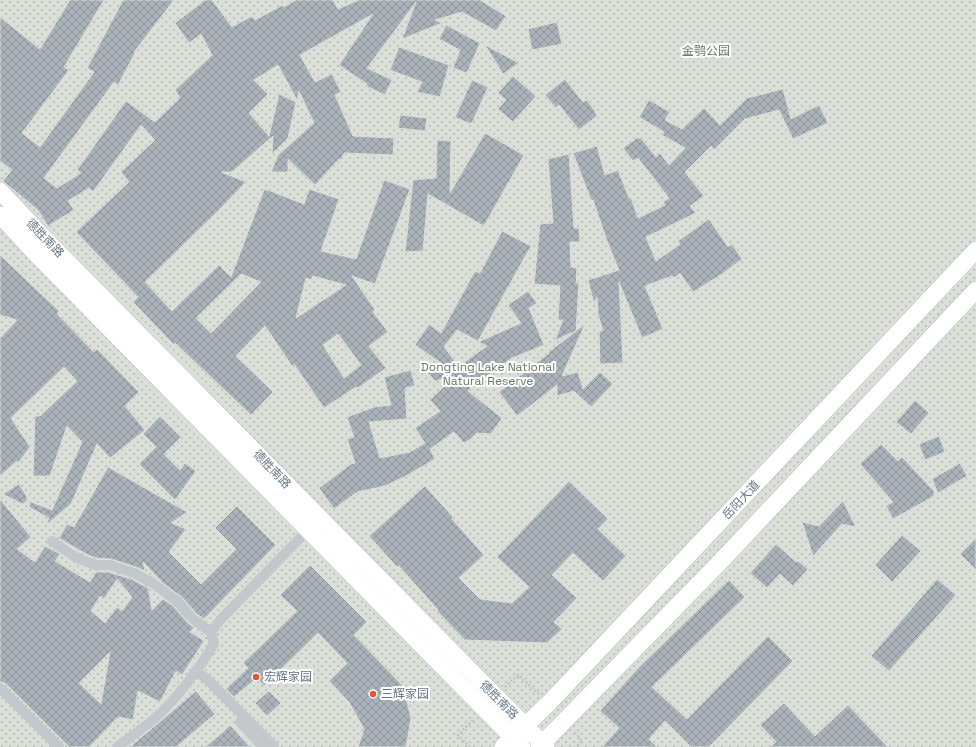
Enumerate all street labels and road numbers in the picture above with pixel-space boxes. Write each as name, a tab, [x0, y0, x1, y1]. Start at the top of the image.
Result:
street label: 德胜南路	[23, 215, 67, 261]
street label: 德胜南路	[250, 446, 294, 492]
street label: 岳阳大道	[719, 477, 763, 523]
street label: 德胜南路	[476, 677, 522, 723]

